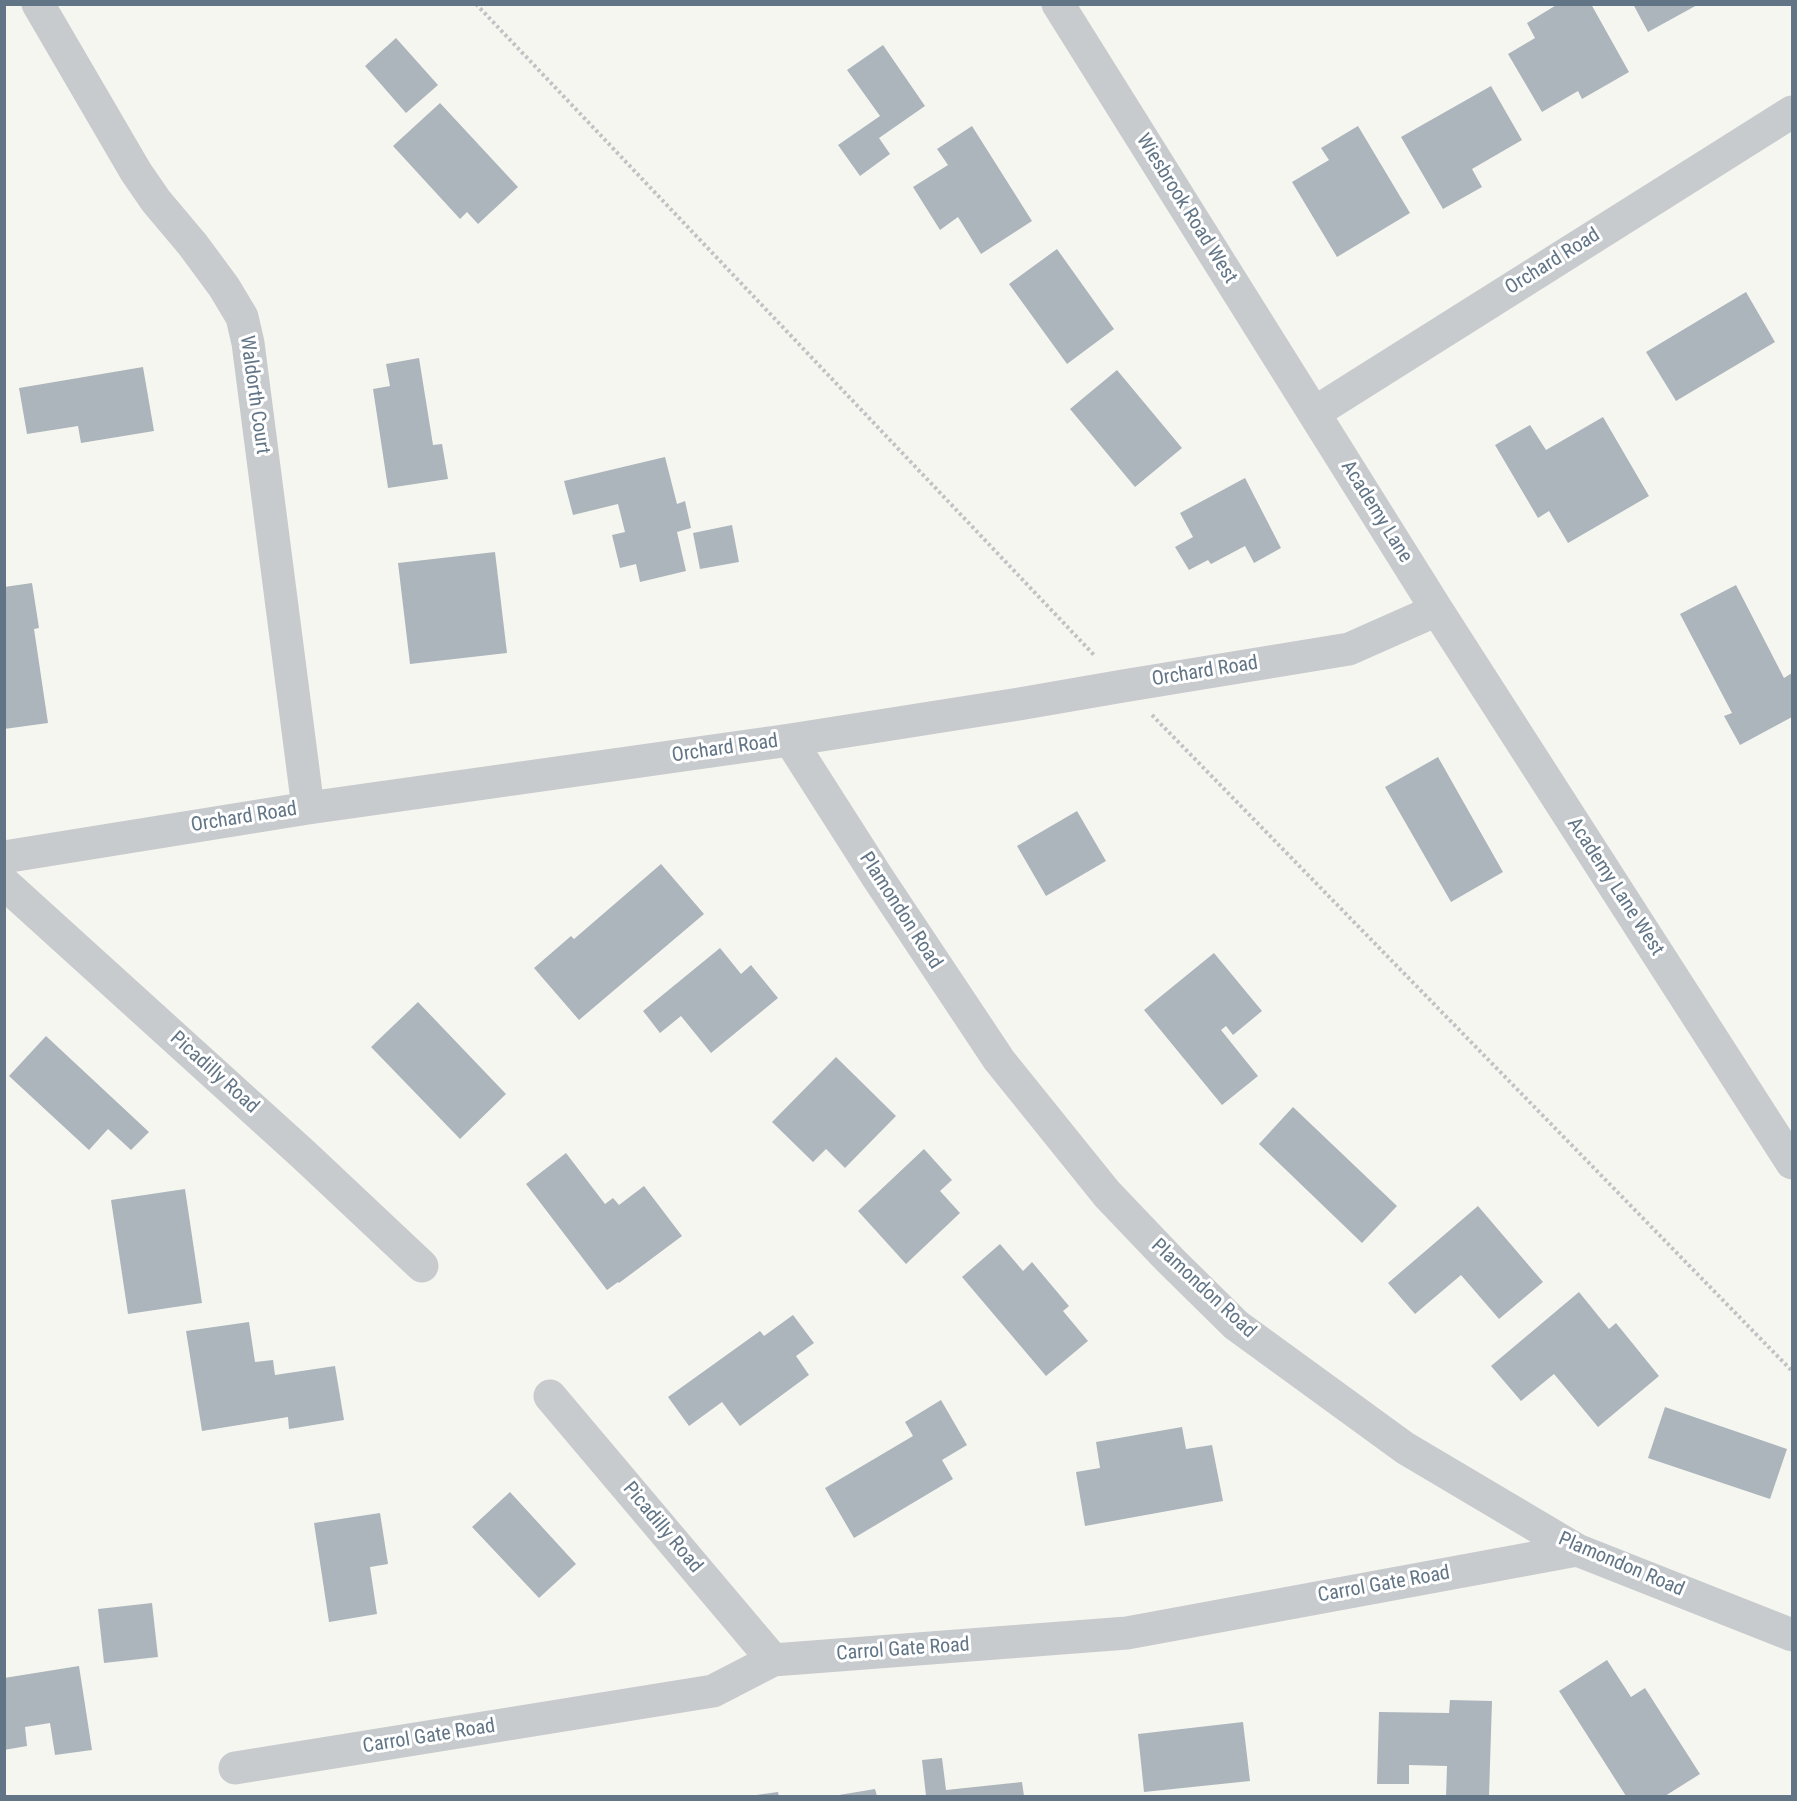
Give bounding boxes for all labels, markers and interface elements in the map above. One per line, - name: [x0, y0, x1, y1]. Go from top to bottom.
- street label: Wiesbrook Road West: [1130, 130, 1242, 288]
- street label: Orchard Road: [1501, 223, 1605, 301]
- street label: Waldorth Court: [234, 334, 274, 456]
- street label: Academy Lane: [1335, 457, 1417, 567]
- street label: Orchard Road: [1150, 652, 1260, 692]
- street label: Orchard Road: [670, 730, 780, 768]
- street label: Orchard Road: [189, 798, 299, 838]
- street label: Academy Lane West: [1561, 813, 1669, 961]
- street label: Plamondon Road: [853, 848, 947, 974]
- street label: Picadilly Road: [165, 1027, 263, 1119]
- street label: Plamondon Road: [1146, 1234, 1260, 1344]
- street label: Picadilly Road: [617, 1478, 707, 1578]
- street label: Plamondon Road: [1554, 1528, 1688, 1602]
- street label: Carrol Gate Road: [1316, 1562, 1452, 1608]
- street label: Carrol Gate Road: [836, 1633, 970, 1667]
- street label: Carrol Gate Road: [361, 1715, 497, 1759]

